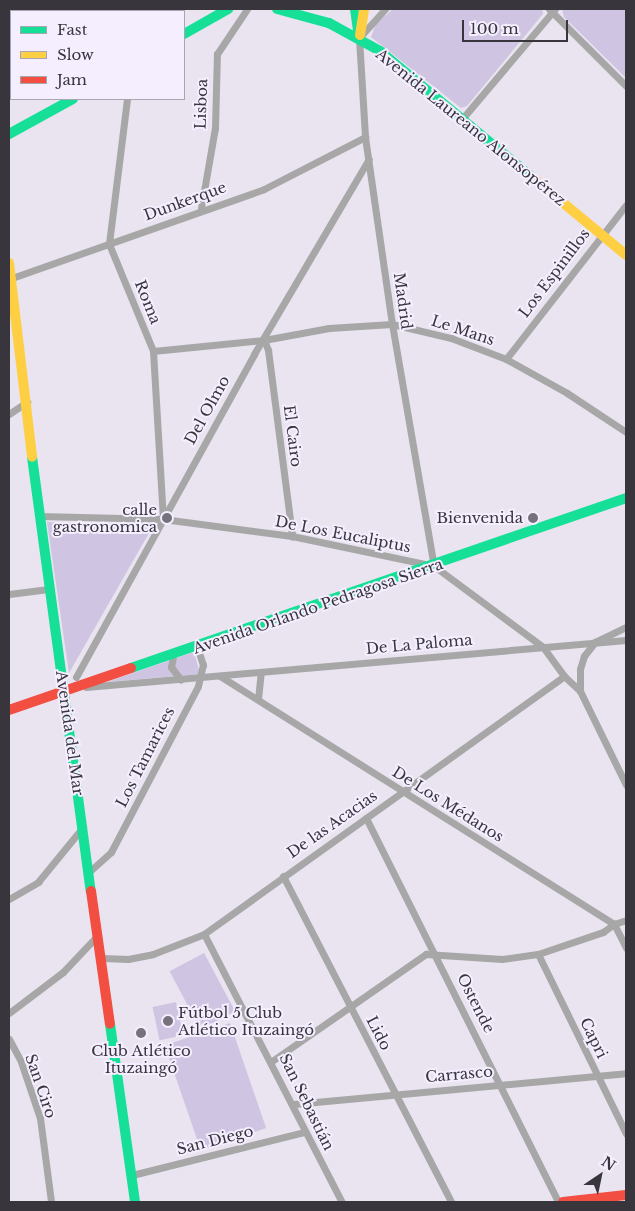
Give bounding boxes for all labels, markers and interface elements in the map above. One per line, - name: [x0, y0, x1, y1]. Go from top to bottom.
- legend: [10, 10, 185, 100]
- scale bar: [465, 10, 571, 42]
- text: 100 m: [470, 19, 519, 38]
- text: Fast: [57, 20, 87, 39]
- text: Slow: [57, 45, 94, 64]
- street label: Avenida Laureano Alonsopérez: [372, 45, 570, 209]
- text: Jam: [57, 70, 87, 89]
- street label: Lisboa: [191, 78, 211, 130]
- street label: Dunkerque: [141, 178, 229, 224]
- street label: Los Espinillos: [515, 225, 593, 321]
- street label: Madrid: [390, 271, 416, 331]
- street label: Roma: [131, 277, 165, 327]
- street label: Le Mans: [429, 311, 497, 349]
- street label: Del Olmo: [181, 372, 233, 448]
- street label: El Cairo: [280, 404, 306, 468]
- place label: calle gastronomica: [53, 500, 157, 535]
- place label: Bienvenida: [436, 509, 523, 527]
- marker: calle gastronomica: [161, 512, 173, 524]
- street label: De Los Eucaliptus: [274, 512, 412, 556]
- marker: Bienvenida: [527, 512, 539, 524]
- street label: Avenida Orlando Pedragosa Sierra: [190, 555, 446, 657]
- street label: De La Paloma: [365, 630, 473, 658]
- street label: Avenida del Mar: [52, 669, 88, 797]
- street label: Los Tamarices: [112, 704, 178, 810]
- street label: De Los Médanos: [389, 762, 507, 846]
- street label: De las Acacias: [283, 786, 381, 862]
- street label: Ostende: [453, 970, 499, 1036]
- place label: Fútbol 5 Club Atlético Ituzaingó: [178, 1003, 314, 1038]
- street label: Lido: [363, 1013, 395, 1053]
- marker: Fútbol 5 Club Atlético Ituzaingó: [162, 1015, 174, 1027]
- street label: Capri: [577, 1015, 611, 1061]
- marker: Club Atlético Ituzaingó: [135, 1027, 147, 1039]
- place label: Club Atlético Ituzaingó: [91, 1041, 191, 1076]
- street label: San Sebastián: [276, 1051, 338, 1153]
- street label: San Ciro: [22, 1052, 60, 1120]
- street label: Carrasco: [425, 1062, 493, 1086]
- street label: San Diego: [175, 1122, 255, 1158]
- north arrow: [575, 1151, 625, 1201]
- text: N: [598, 1152, 619, 1175]

